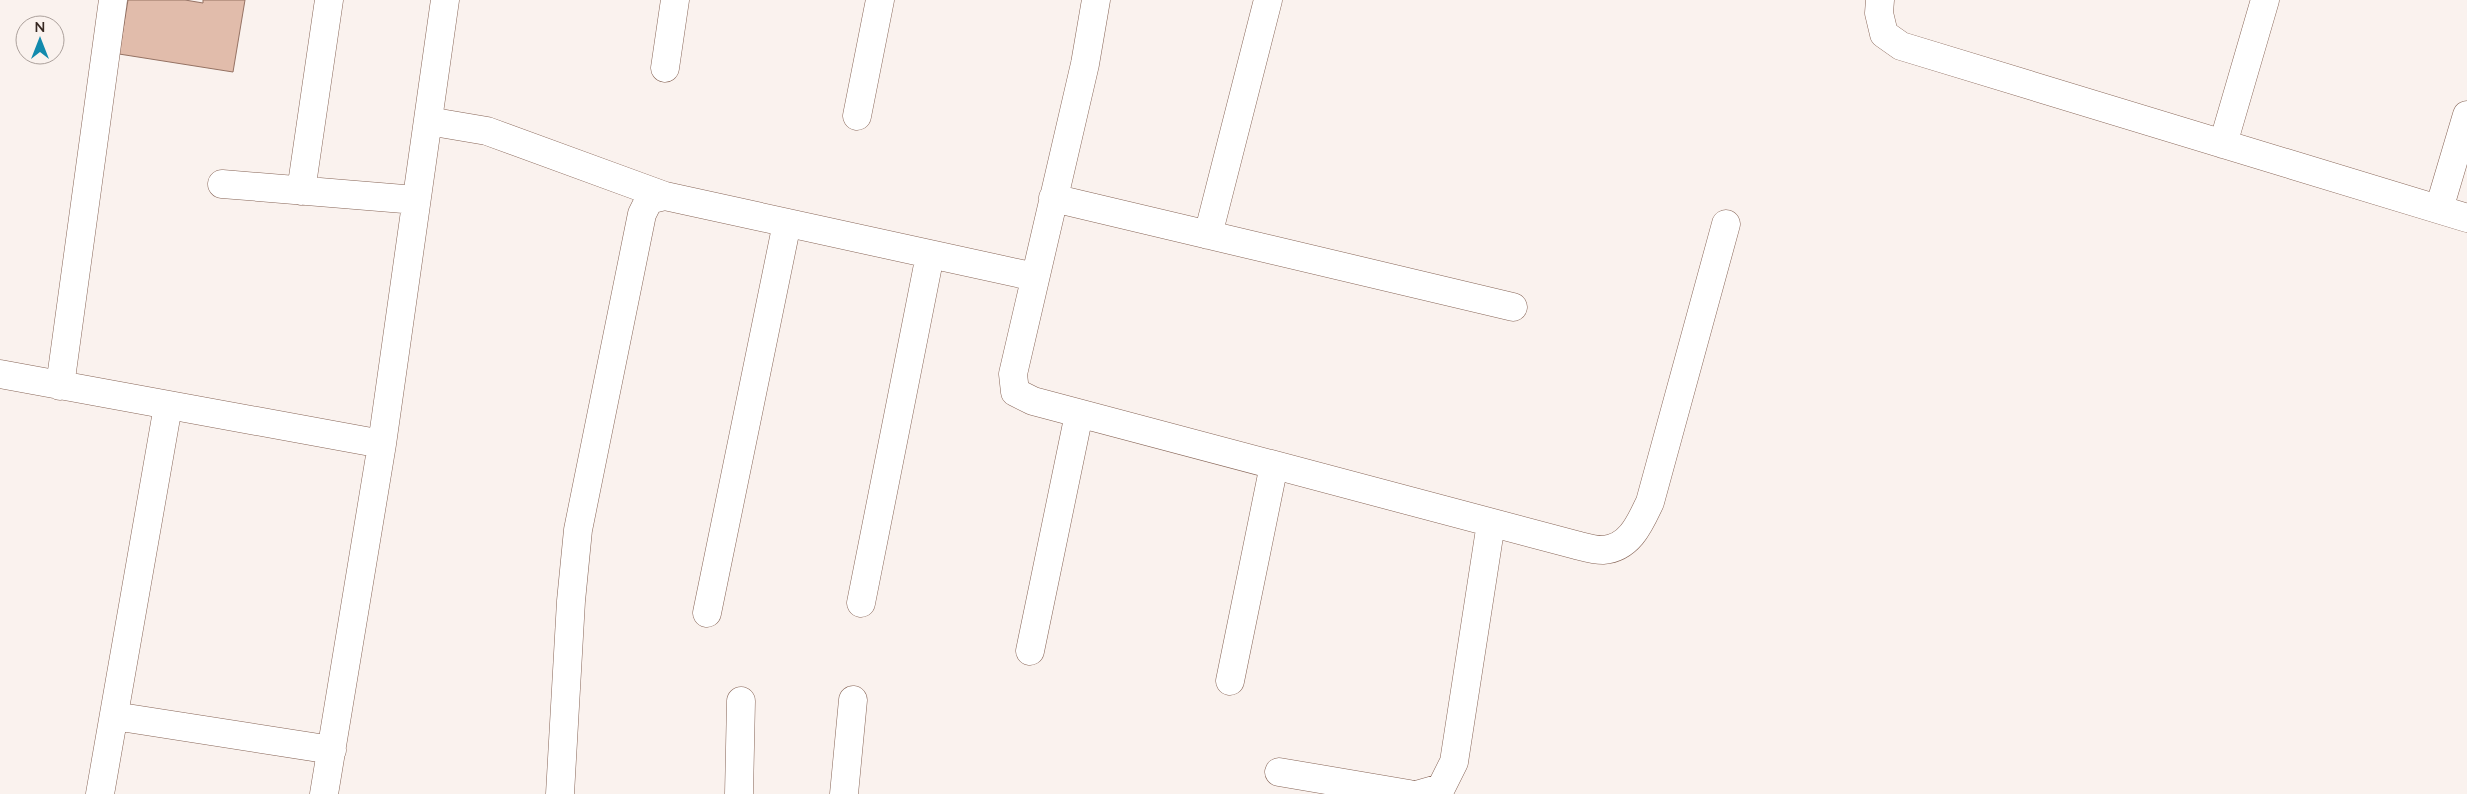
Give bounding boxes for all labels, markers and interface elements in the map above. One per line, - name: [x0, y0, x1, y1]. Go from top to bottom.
- north arrow: [15, 15, 65, 65]
- text: N: [35, 18, 45, 35]

